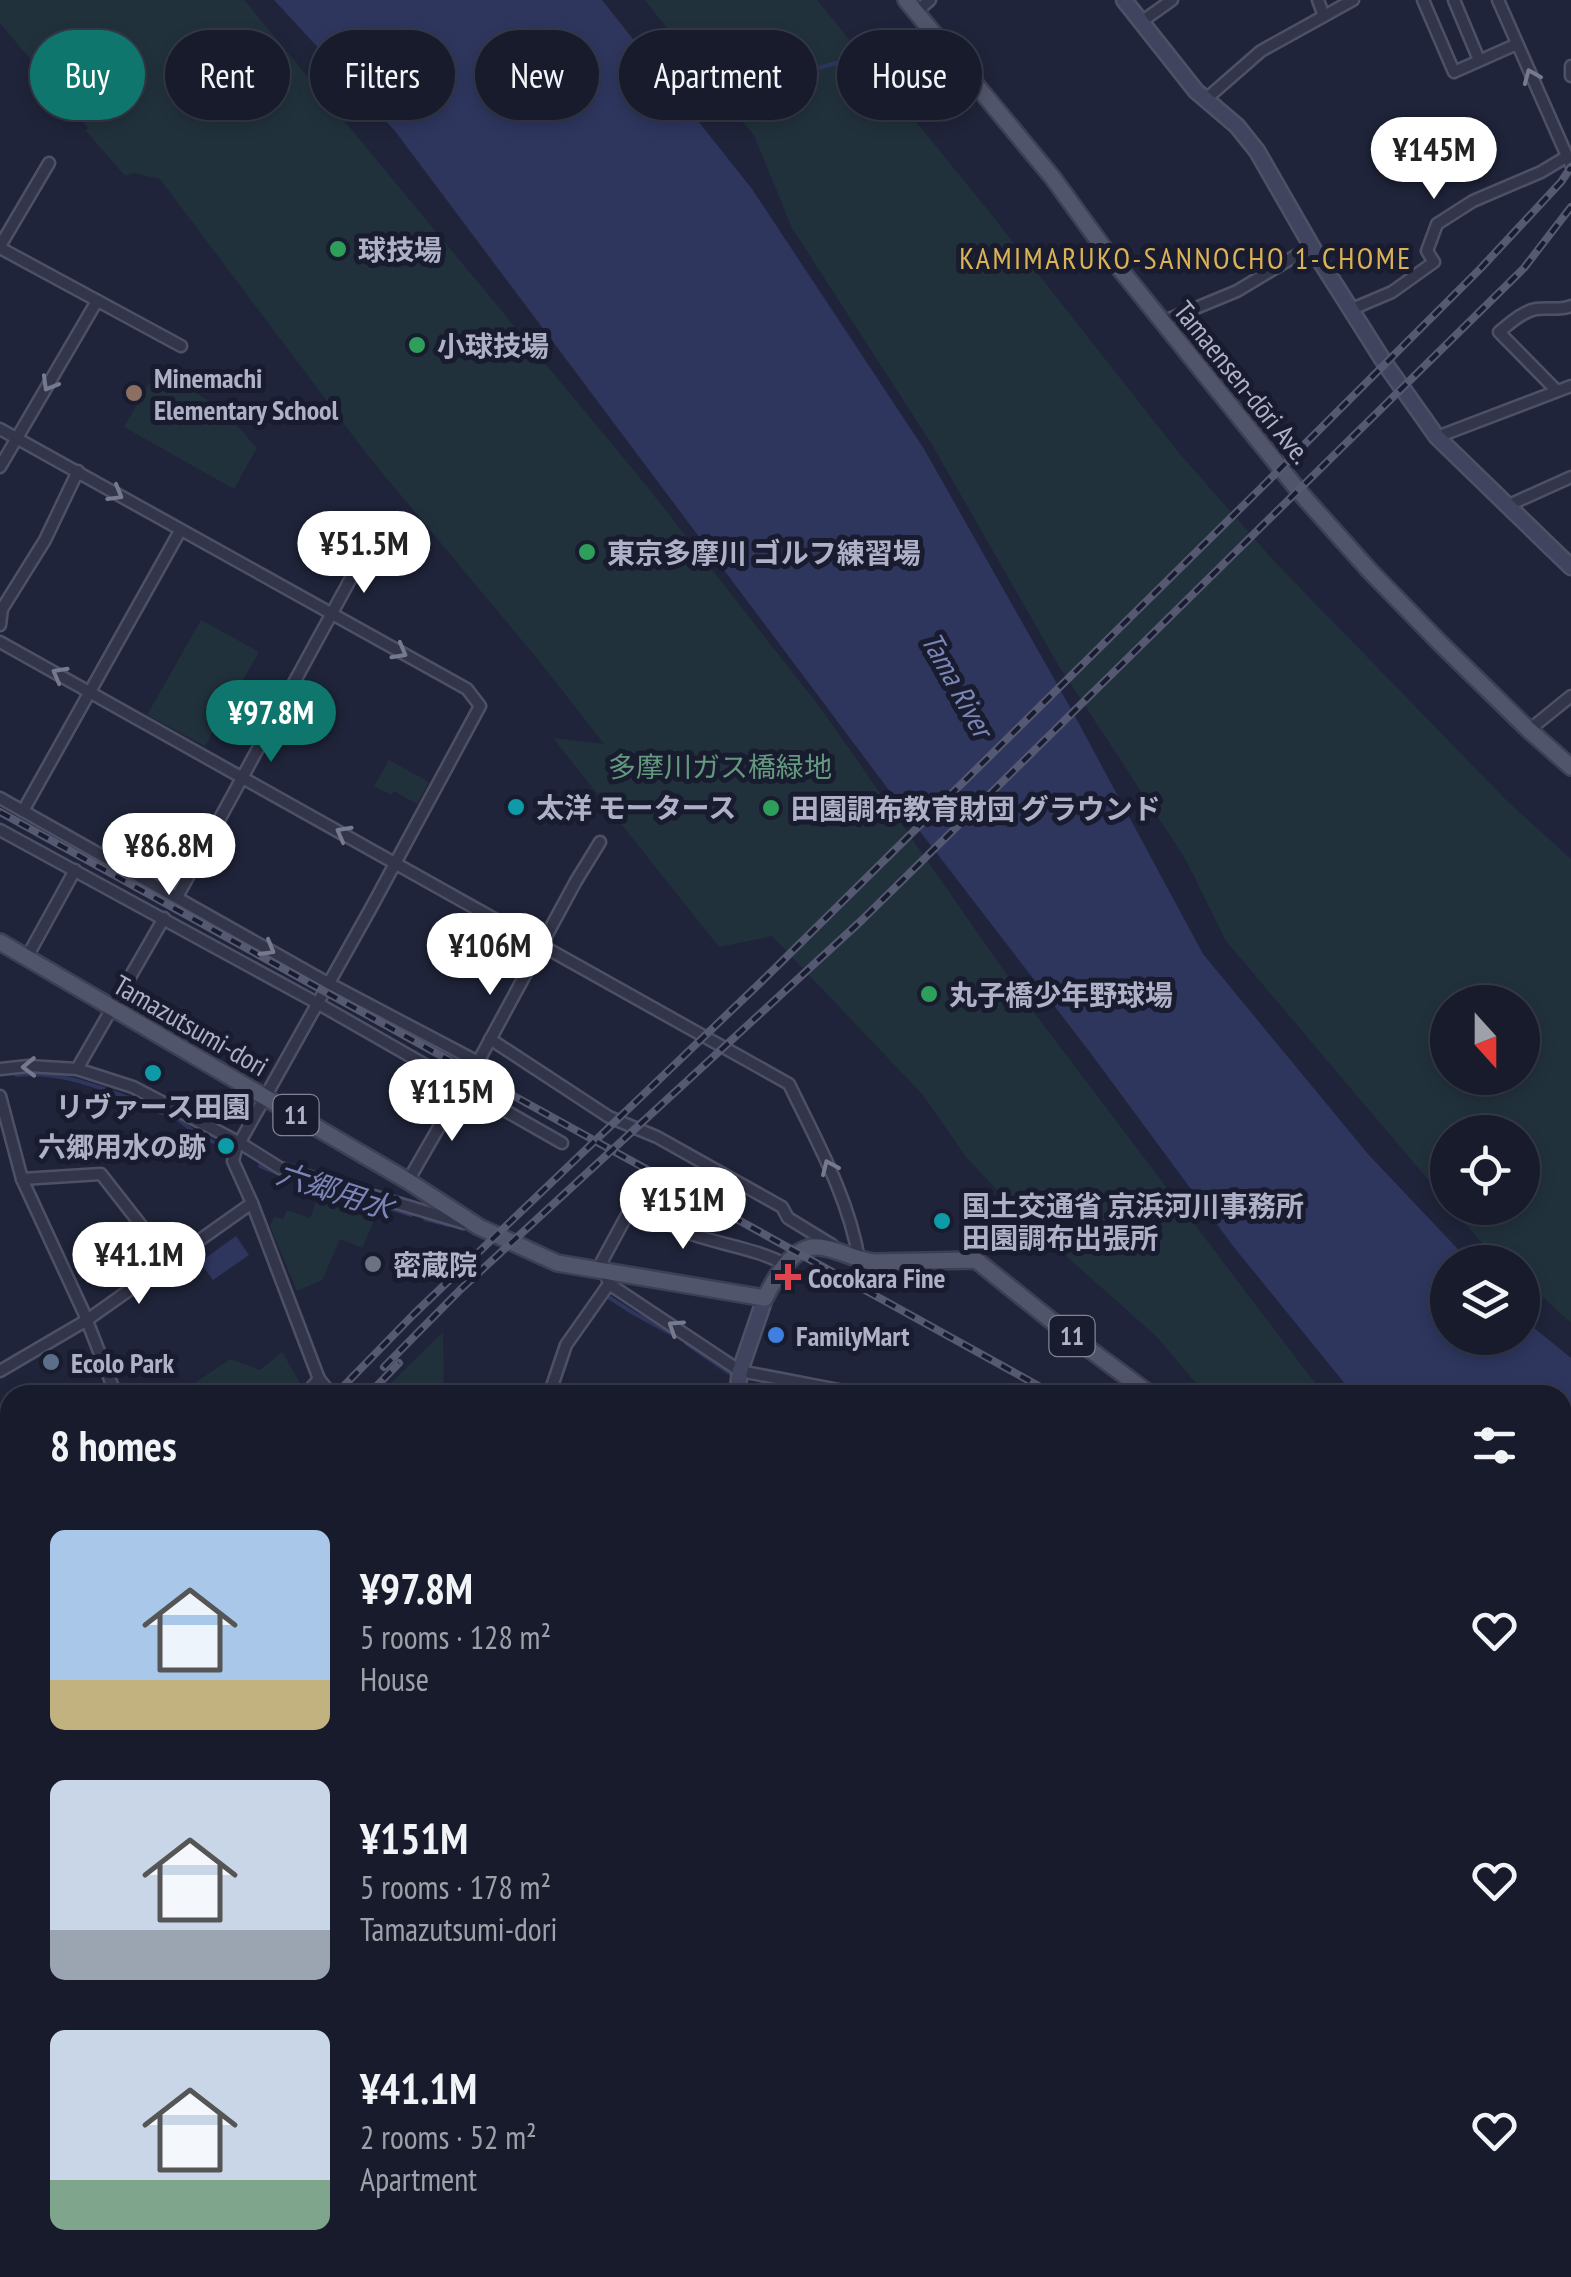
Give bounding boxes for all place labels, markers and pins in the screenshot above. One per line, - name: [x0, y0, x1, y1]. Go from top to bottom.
- pin: ¥145M: [1364, 117, 1504, 202]
- place label: 球技場: [358, 231, 442, 268]
- marker: 球技場: [327, 238, 349, 260]
- place label: 小球技場: [437, 327, 549, 364]
- marker: 小球技場: [406, 334, 428, 356]
- place label: Minemachi Elementary School: [154, 359, 339, 428]
- marker: Minemachi Elementary School: [123, 382, 145, 404]
- pin: ¥51.5M: [283, 511, 445, 596]
- place label: 東京多摩川 ゴルフ練習場: [607, 534, 921, 571]
- marker: 東京多摩川 ゴルフ練習場: [576, 541, 598, 563]
- pin: ¥97.8M: [190, 680, 352, 765]
- place label: 太洋 モータース: [536, 789, 736, 826]
- place label: 田園調布教育財団 グラウンド: [791, 790, 1161, 827]
- marker: 太洋 モータース: [505, 796, 527, 818]
- marker: 田園調布教育財団 グラウンド: [760, 797, 782, 819]
- pin: ¥86.8M: [88, 813, 250, 898]
- pin: ¥106M: [420, 913, 560, 998]
- place label: 丸子橋少年野球場: [949, 976, 1173, 1013]
- marker: 丸子橋少年野球場: [918, 983, 940, 1005]
- pin: ¥115M: [382, 1059, 522, 1144]
- marker: リヴァース田園: [142, 1062, 164, 1084]
- place label: リヴァース田園: [56, 1088, 250, 1125]
- place label: 六郷用水の跡: [38, 1128, 206, 1165]
- marker: 六郷用水の跡: [215, 1135, 237, 1157]
- pin: ¥151M: [613, 1167, 753, 1252]
- place label: 国土交通省 京浜河川事務所 田園調布出張所: [962, 1187, 1304, 1256]
- marker: 国土交通省 京浜河川事務所 田園調布出張所: [931, 1210, 953, 1232]
- pin: ¥41.1M: [58, 1222, 220, 1307]
- place label: 密蔵院: [393, 1246, 477, 1283]
- marker: 密蔵院: [362, 1253, 384, 1275]
- place label: Cocokara Fine: [808, 1259, 946, 1296]
- marker: Cocokara Fine: [777, 1266, 799, 1288]
- place label: FamilyMart: [796, 1317, 909, 1354]
- marker: FamilyMart: [765, 1324, 787, 1346]
- place label: Ecolo Park: [71, 1344, 174, 1381]
- marker: Ecolo Park: [40, 1351, 62, 1373]

